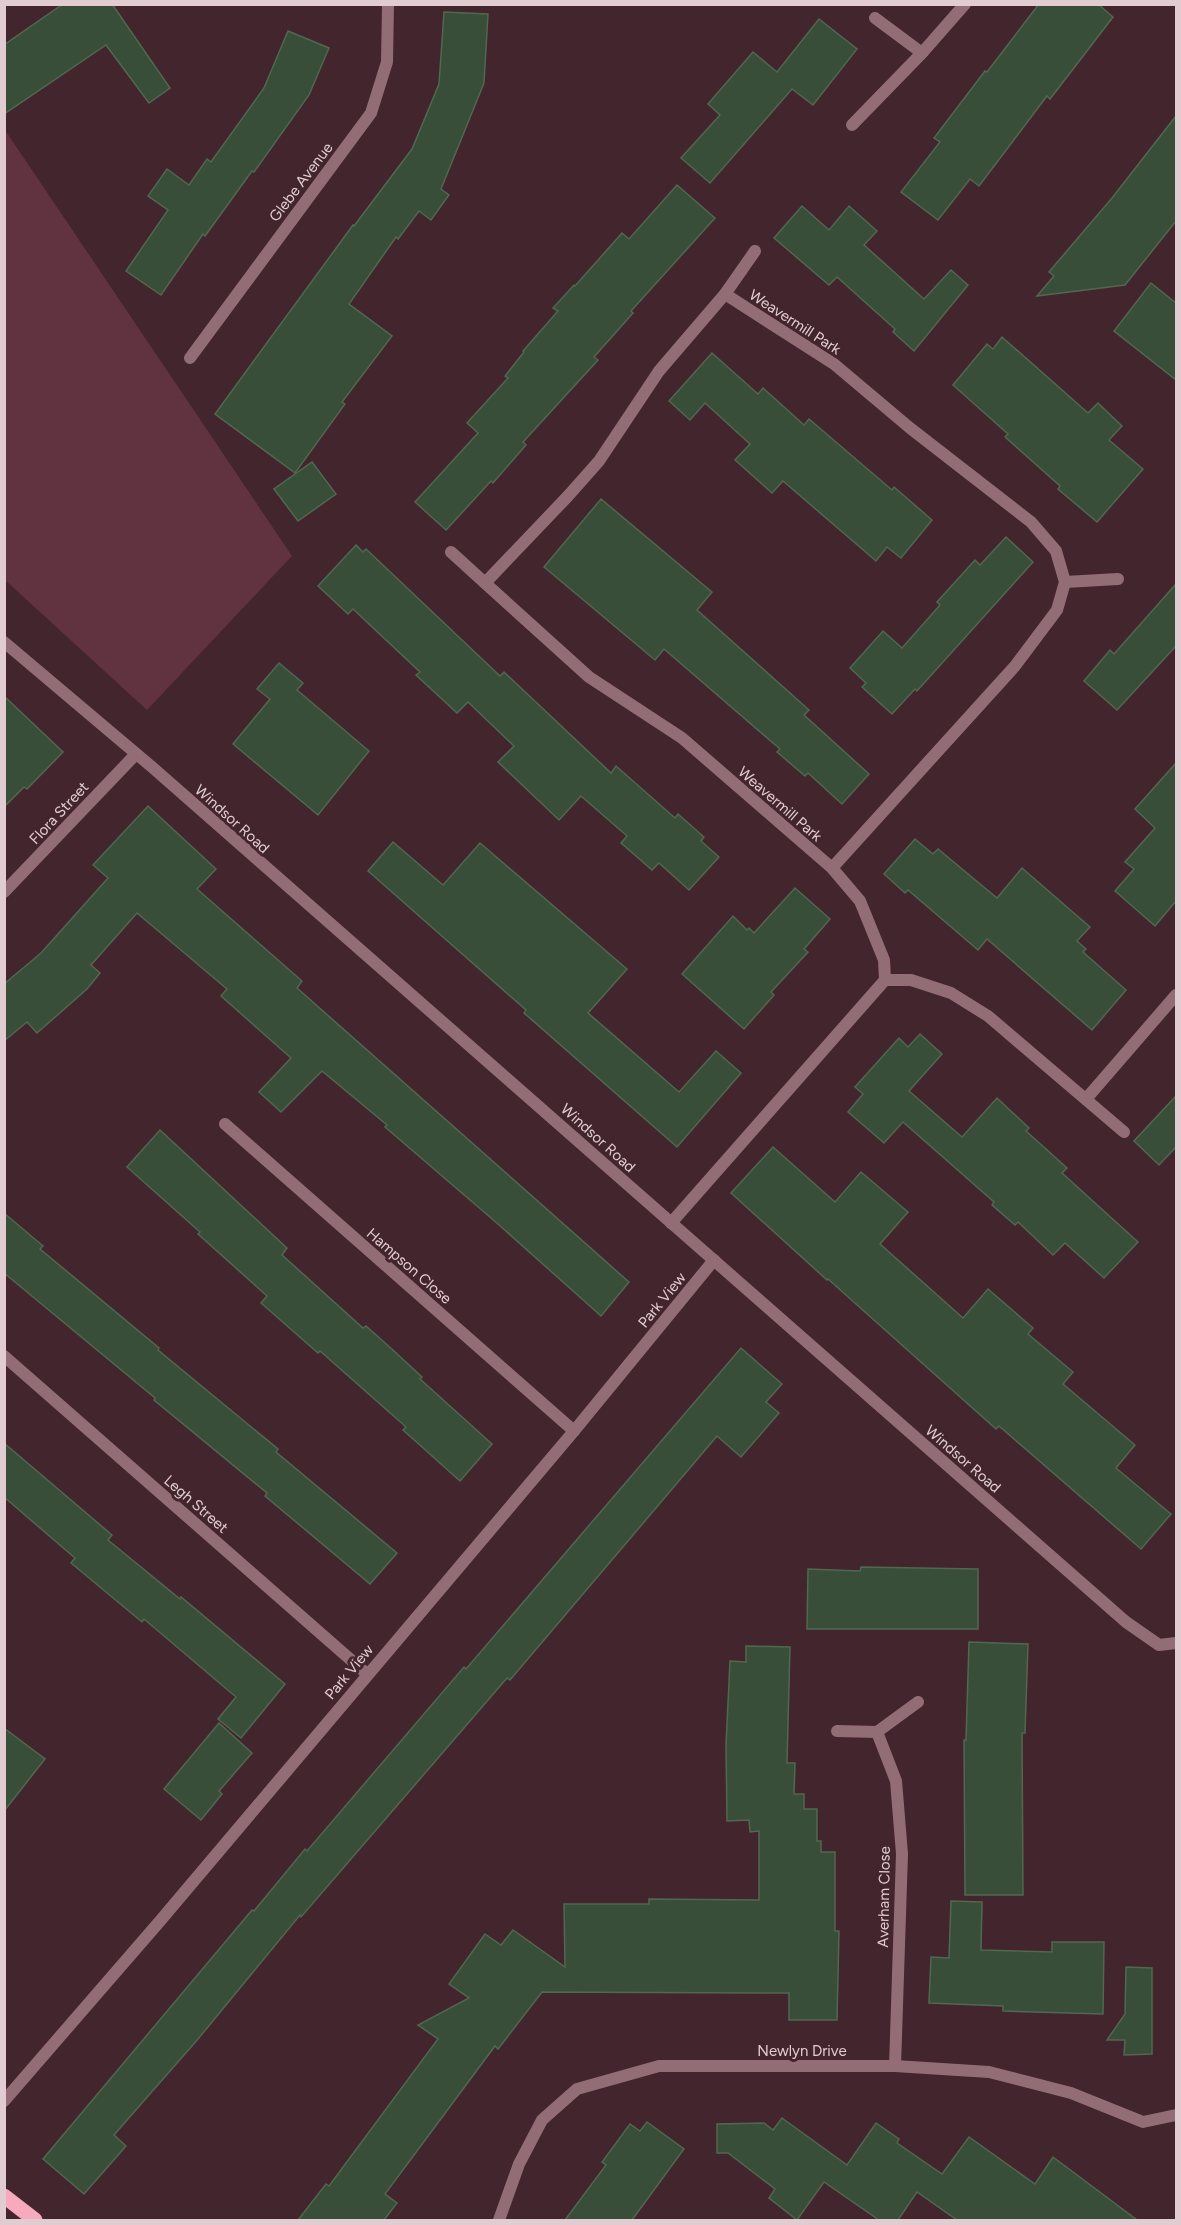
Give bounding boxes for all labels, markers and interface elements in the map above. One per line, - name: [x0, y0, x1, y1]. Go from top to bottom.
- street label: Glebe Avenue: [265, 139, 337, 225]
- street label: Weavermill Park: [746, 286, 845, 359]
- street label: Weavermill Park: [734, 763, 826, 846]
- street label: Flora Street: [26, 778, 93, 848]
- street label: Windsor Road: [191, 781, 273, 857]
- street label: Windsor Road: [557, 1100, 639, 1176]
- street label: Hampson Close: [363, 1224, 455, 1308]
- street label: Park View: [634, 1269, 690, 1331]
- street label: Windsor Road: [922, 1421, 1004, 1497]
- street label: Legh Street: [160, 1471, 232, 1537]
- street label: Park View: [321, 1641, 377, 1703]
- street label: Averham Close: [874, 1846, 894, 1948]
- street label: Newlyn Drive: [757, 2042, 847, 2060]

